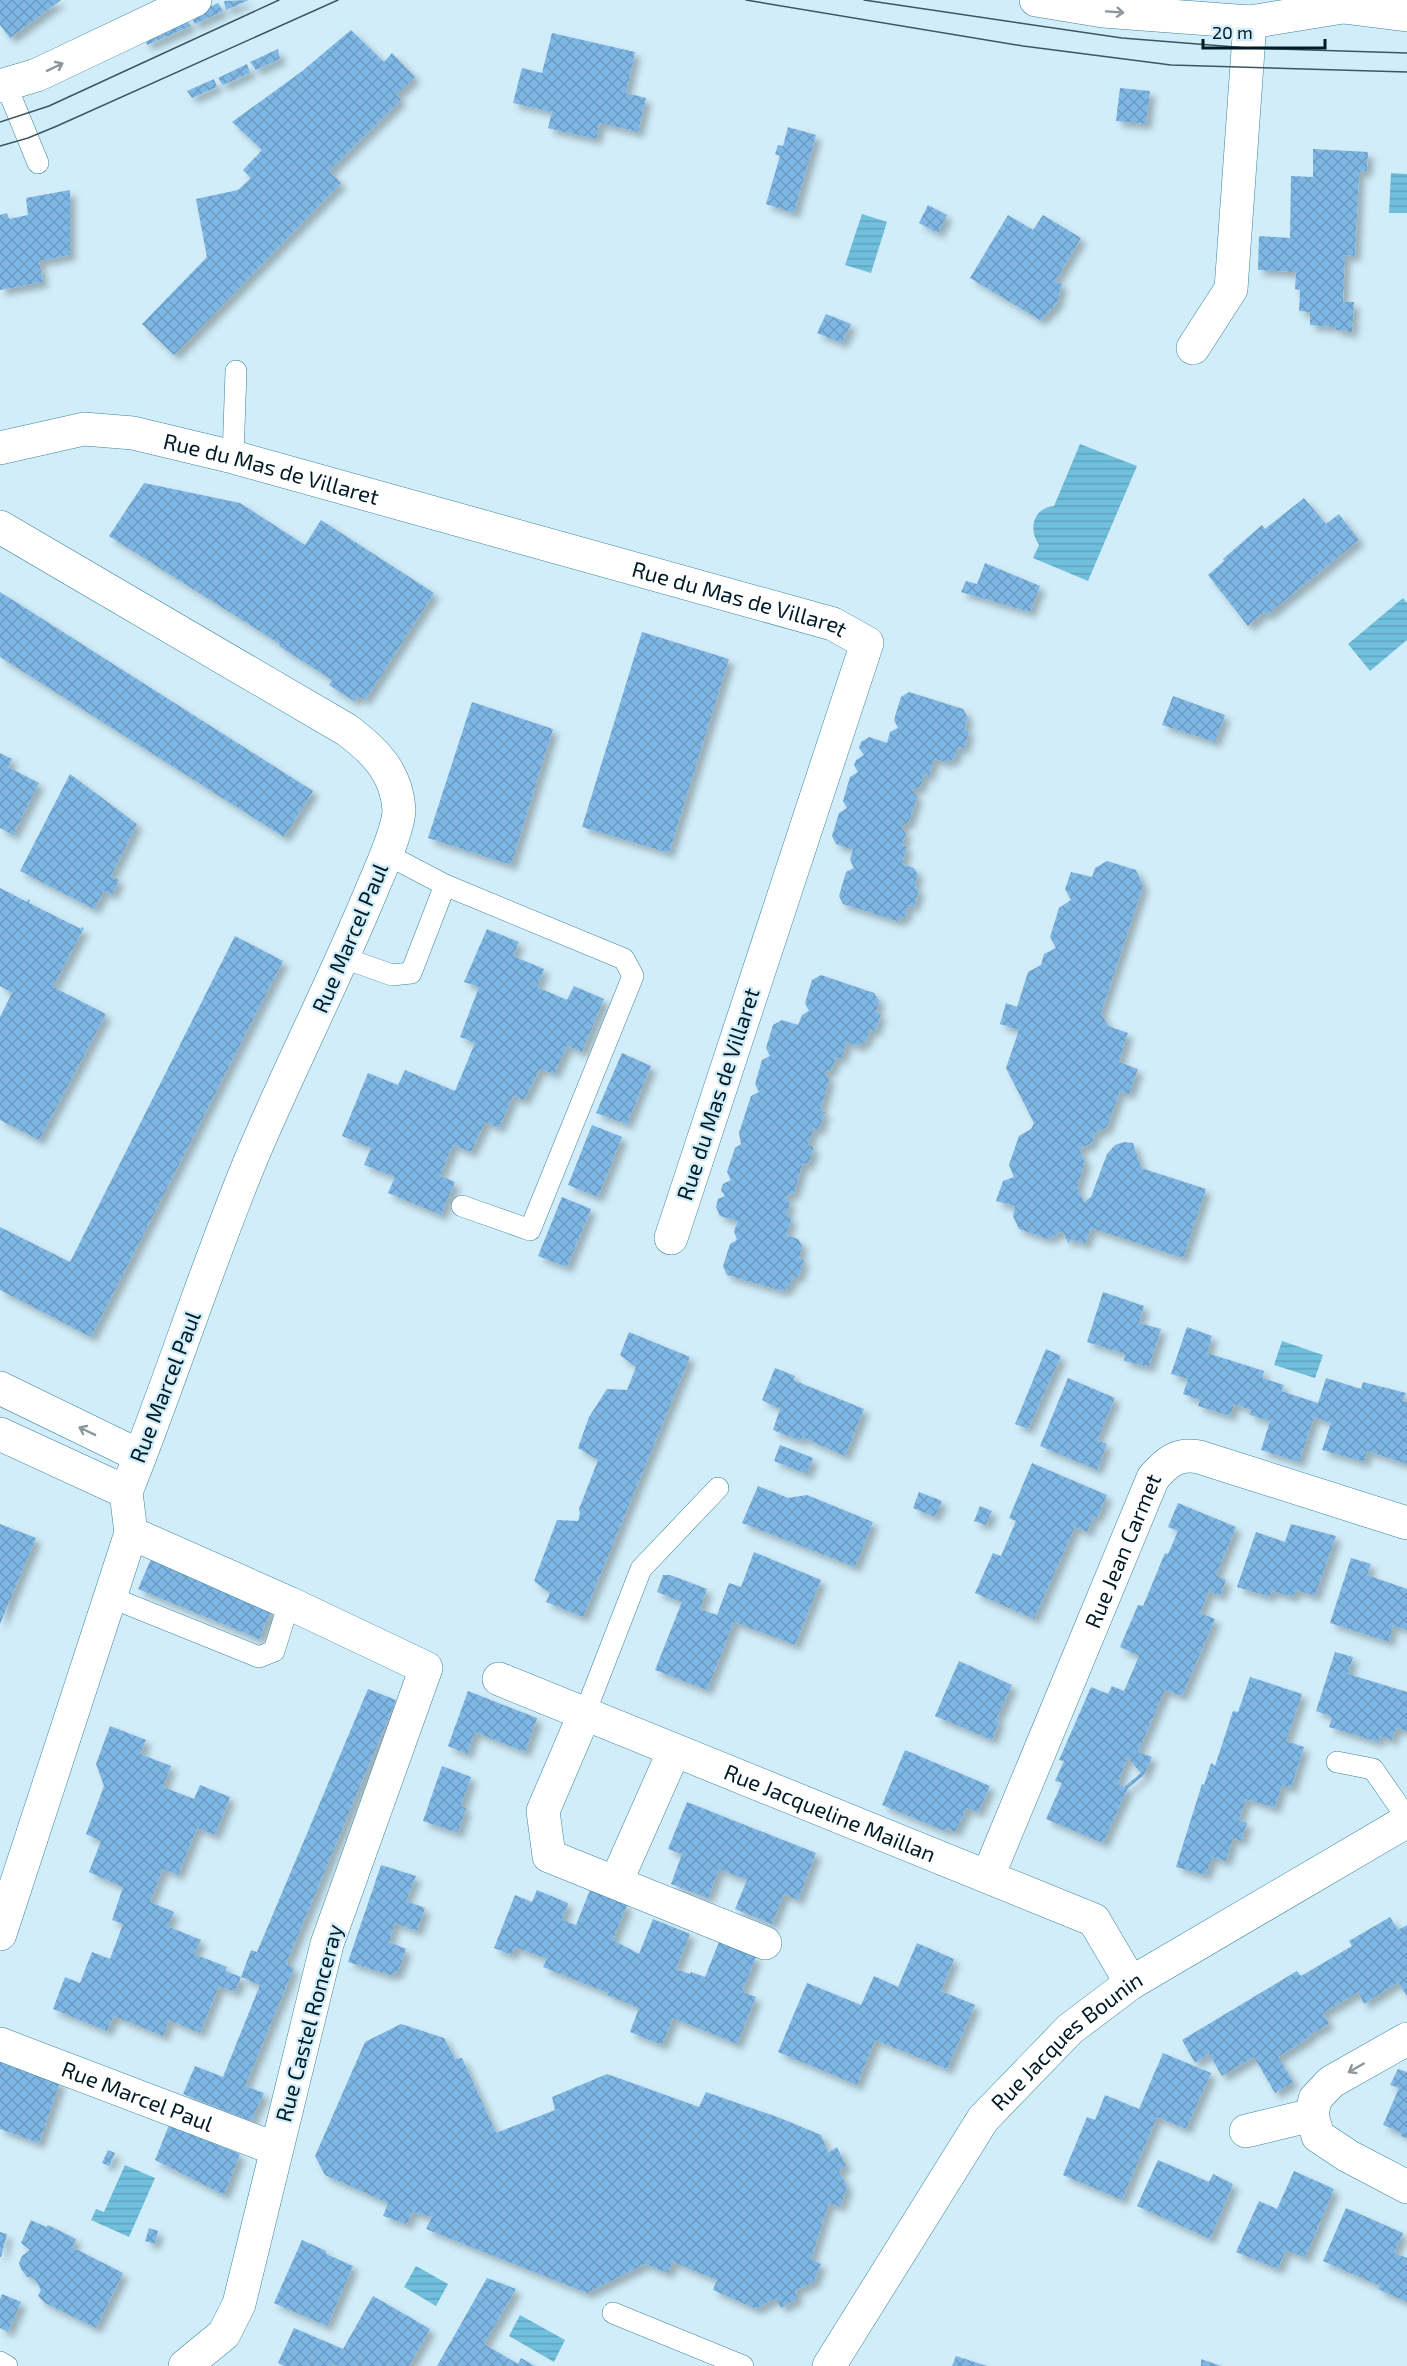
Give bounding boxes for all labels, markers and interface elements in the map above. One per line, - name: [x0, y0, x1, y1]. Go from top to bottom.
- one-way arrow: [1105, 7, 1124, 18]
- scale bar: [1203, 12, 1324, 50]
- text: 20 m: [1212, 21, 1253, 43]
- one-way arrow: [45, 60, 63, 72]
- street label: Rue du Mas de Villaret: [161, 427, 382, 509]
- street label: Rue du Mas de Villaret: [629, 555, 852, 641]
- street label: Rue Marcel Paul: [306, 858, 393, 1016]
- street label: Rue du Mas de Villaret: [670, 984, 764, 1203]
- street label: Rue Marcel Paul: [123, 1307, 205, 1466]
- one-way arrow: [79, 1424, 97, 1436]
- street label: Rue Jean Carmet: [1078, 1469, 1165, 1631]
- street label: Rue Jacqueline Maillan: [721, 1758, 940, 1867]
- street label: Rue Castel Ronceray: [269, 1921, 347, 2124]
- street label: Rue Jacques Bounin: [985, 1965, 1147, 2115]
- street label: Rue Marcel Paul: [58, 2055, 218, 2136]
- one-way arrow: [1348, 2062, 1365, 2074]

